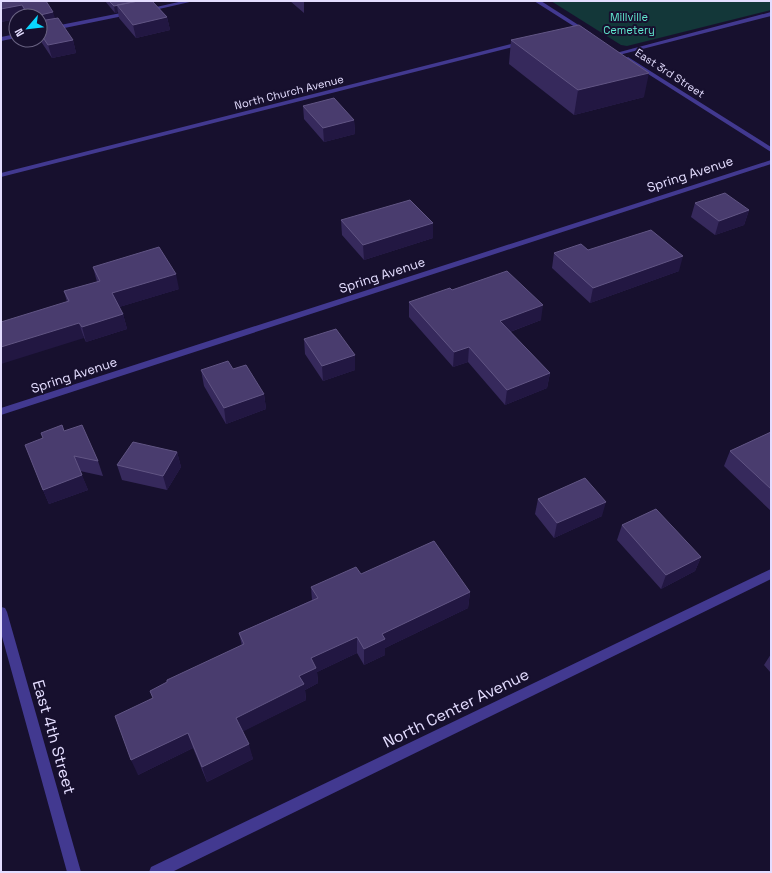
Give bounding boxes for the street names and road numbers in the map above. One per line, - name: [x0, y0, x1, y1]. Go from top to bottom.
- street label: East 3rd Street: [633, 45, 707, 101]
- street label: North Church Avenue: [233, 72, 345, 112]
- street label: Spring Avenue: [645, 152, 735, 196]
- street label: Spring Avenue: [337, 253, 427, 297]
- street label: Spring Avenue: [29, 353, 119, 397]
- street label: North Center Avenue: [379, 663, 533, 753]
- street label: East 4th Street: [28, 677, 80, 797]

